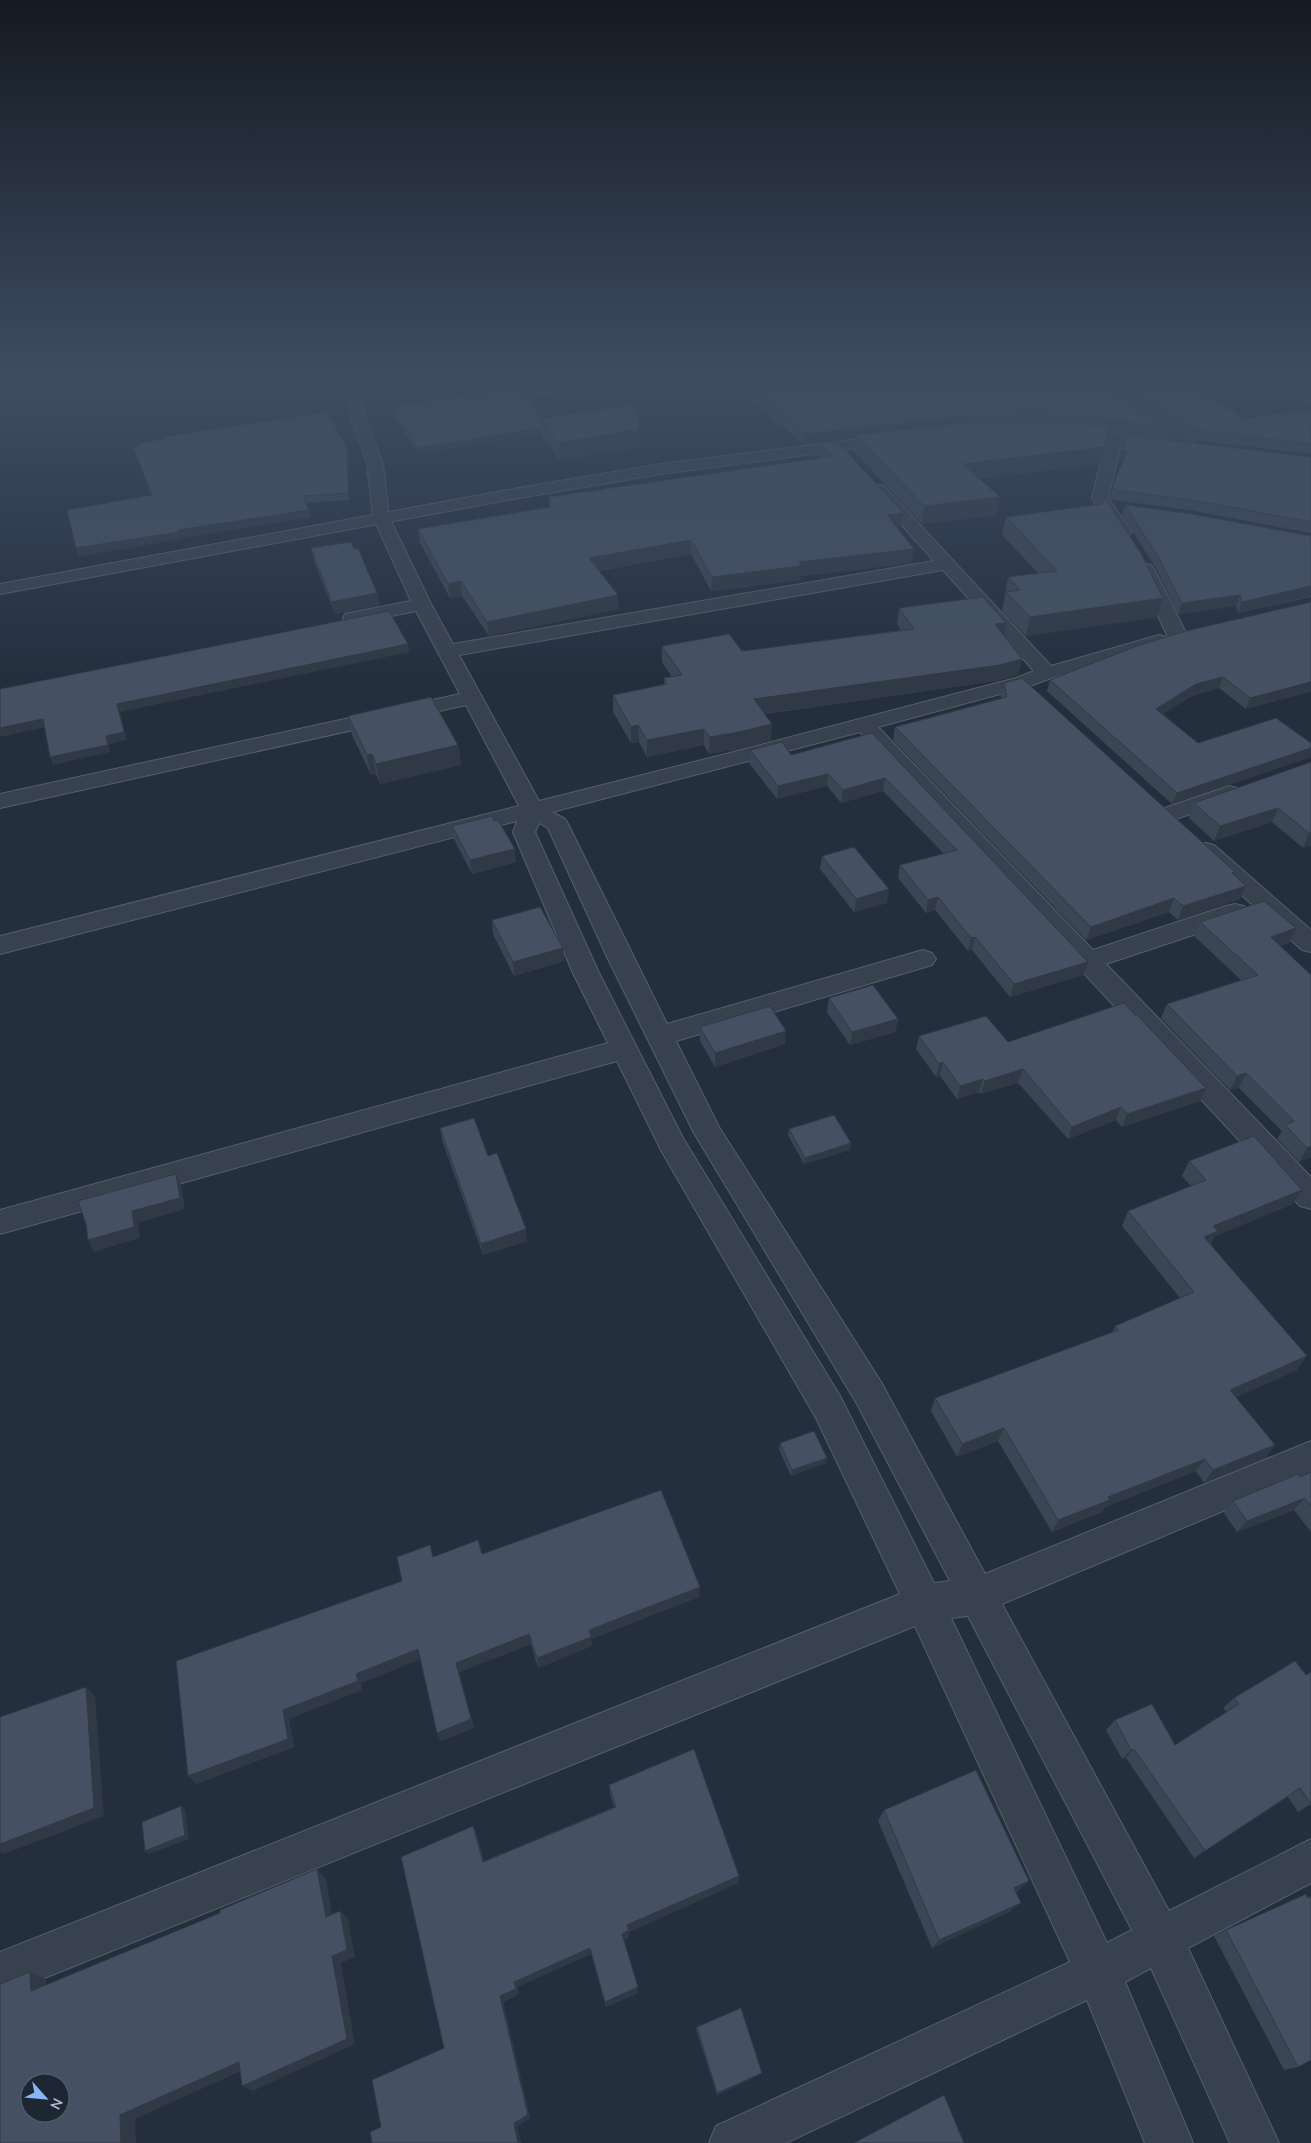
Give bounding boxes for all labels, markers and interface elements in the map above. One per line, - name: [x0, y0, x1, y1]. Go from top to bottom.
- north arrow: [20, 2073, 70, 2123]
- text: N: [45, 2095, 67, 2113]

